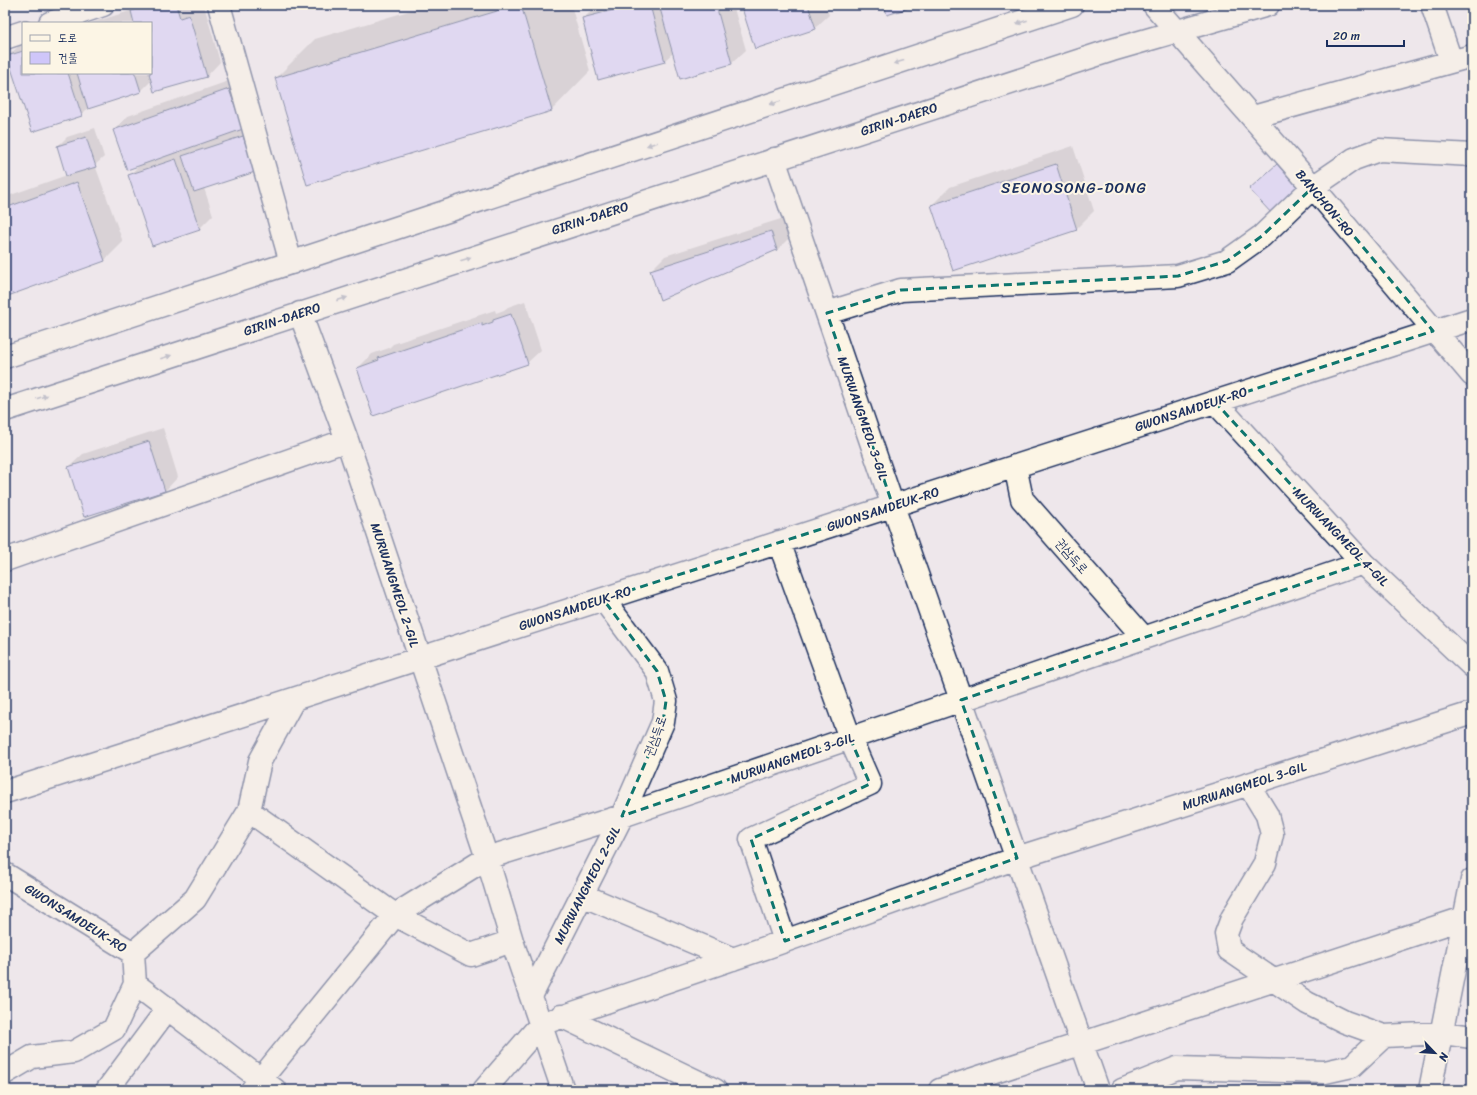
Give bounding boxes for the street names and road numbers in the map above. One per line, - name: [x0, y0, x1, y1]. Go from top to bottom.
- street label: GIRIN-DAERO: [857, 96, 941, 142]
- street label: BANCHON-RO: [1290, 164, 1360, 242]
- street label: GIRIN-DAERO: [548, 195, 632, 241]
- street label: GIRIN-DAERO: [240, 296, 324, 342]
- street label: MURWANGMEOL 3-GIL: [831, 353, 895, 483]
- street label: GWONSAMDEUK-RO: [1132, 380, 1250, 438]
- street label: GWONSAMDEUK-RO: [824, 480, 942, 538]
- street label: MURWANGMEOL 4-GIL: [1287, 482, 1395, 592]
- street label: MURWANGMEOL 2-GIL: [364, 520, 426, 650]
- street label: 권삼득로: [1050, 533, 1094, 579]
- street label: GWONSAMDEUK-RO: [516, 579, 634, 637]
- street label: 권삼득로: [637, 712, 673, 760]
- street label: MURWANGMEOL 3-GIL: [727, 726, 857, 790]
- street label: MURWANGMEOL 3-GIL: [1179, 755, 1309, 817]
- street label: MURWANGMEOL 2-GIL: [547, 822, 627, 948]
- street label: GWONSAMDEUK-RO: [20, 877, 132, 959]

